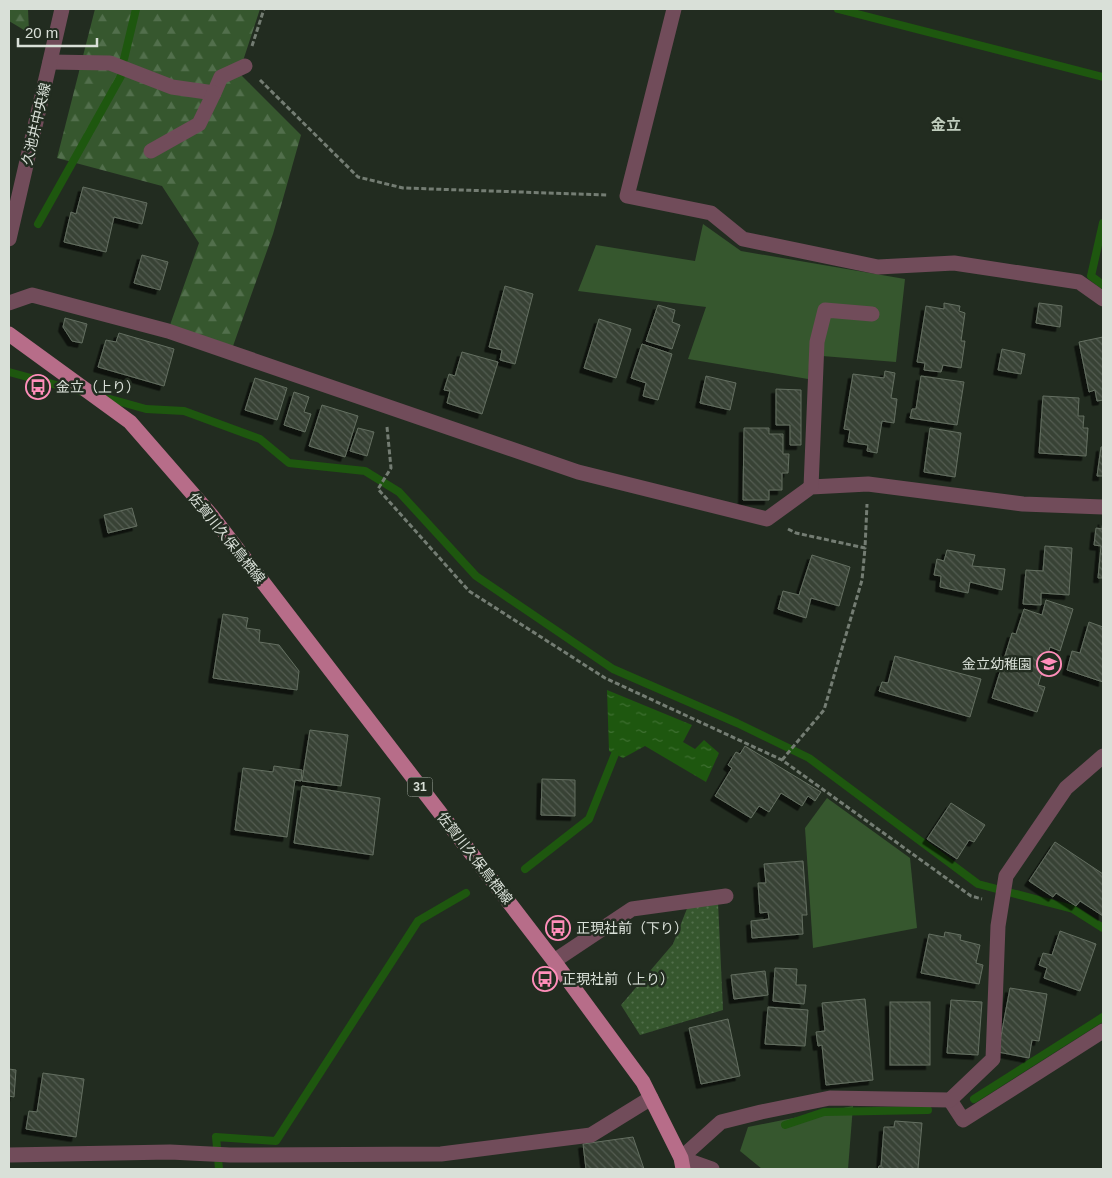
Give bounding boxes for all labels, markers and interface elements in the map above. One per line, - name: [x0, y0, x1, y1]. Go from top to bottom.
- scale bar: [18, 15, 96, 47]
- text: 20 m: [25, 24, 58, 41]
- street label: 久池井中央線: [19, 81, 53, 167]
- district label: 金立: [931, 116, 961, 133]
- bus stop icon: 金立（上り）: [25, 374, 51, 400]
- place label: 金立（上り）: [56, 379, 140, 395]
- street label: 佐賀川久保鳥栖線: [186, 489, 268, 587]
- school or university icon: 金立幼稚園: [1036, 651, 1062, 677]
- place label: 金立幼稚園: [962, 656, 1032, 672]
- road number: 31: [408, 778, 432, 796]
- street label: 佐賀川久保鳥栖線: [434, 809, 516, 907]
- bus stop icon: 正現社前（下り）: [545, 915, 571, 941]
- place label: 正現社前（下り）: [576, 920, 688, 936]
- bus stop icon: 正現社前（上り）: [532, 966, 558, 992]
- place label: 正現社前（上り）: [562, 971, 674, 987]

